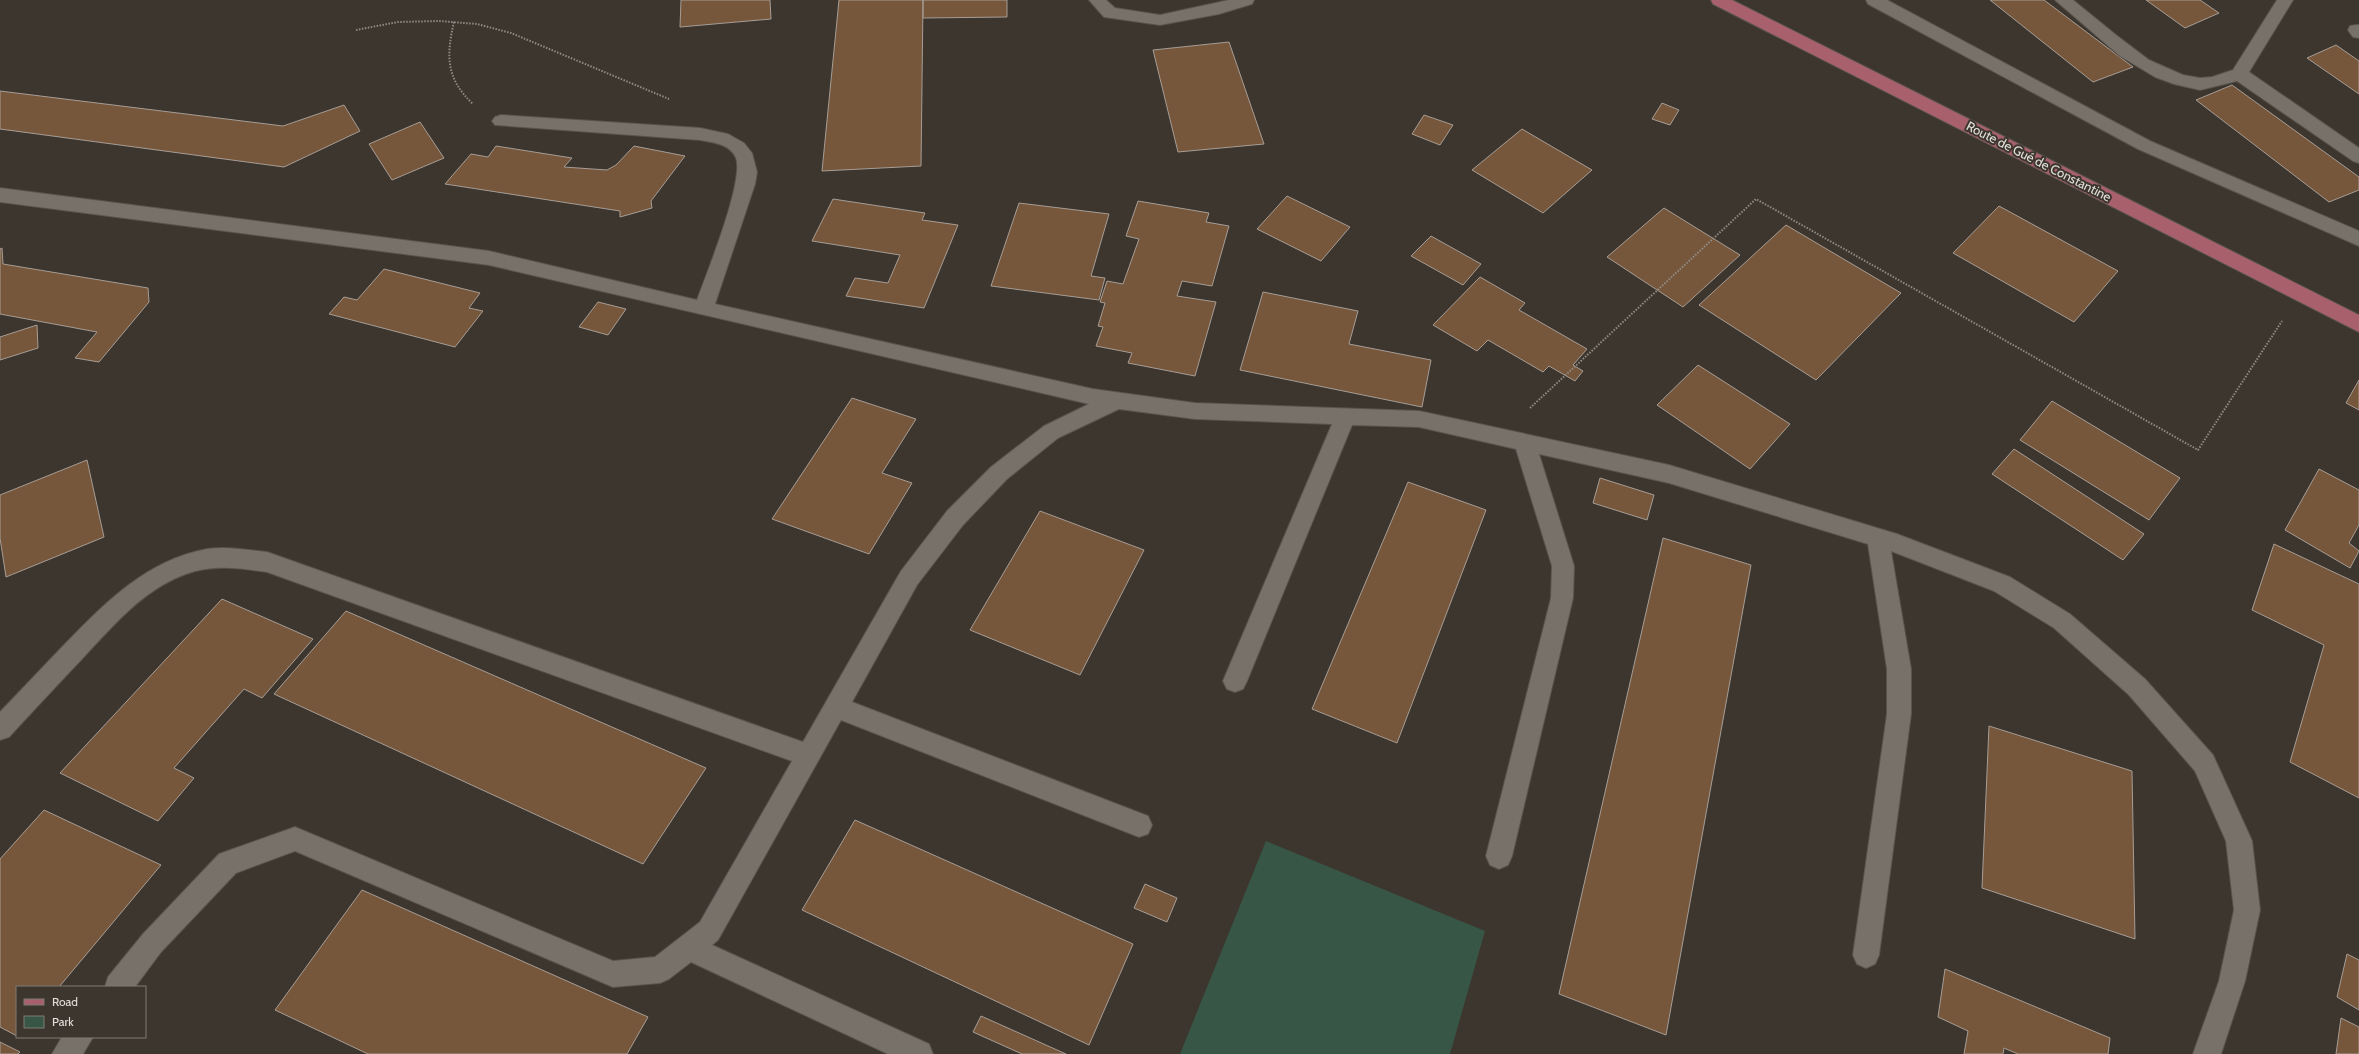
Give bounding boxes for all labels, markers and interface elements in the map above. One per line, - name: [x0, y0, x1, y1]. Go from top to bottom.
- street label: Route de Gué de Constantine: [1964, 117, 2114, 205]
- legend: [16, 986, 146, 1038]
- text: Road: [52, 994, 78, 1009]
- text: Park: [52, 1014, 74, 1029]

